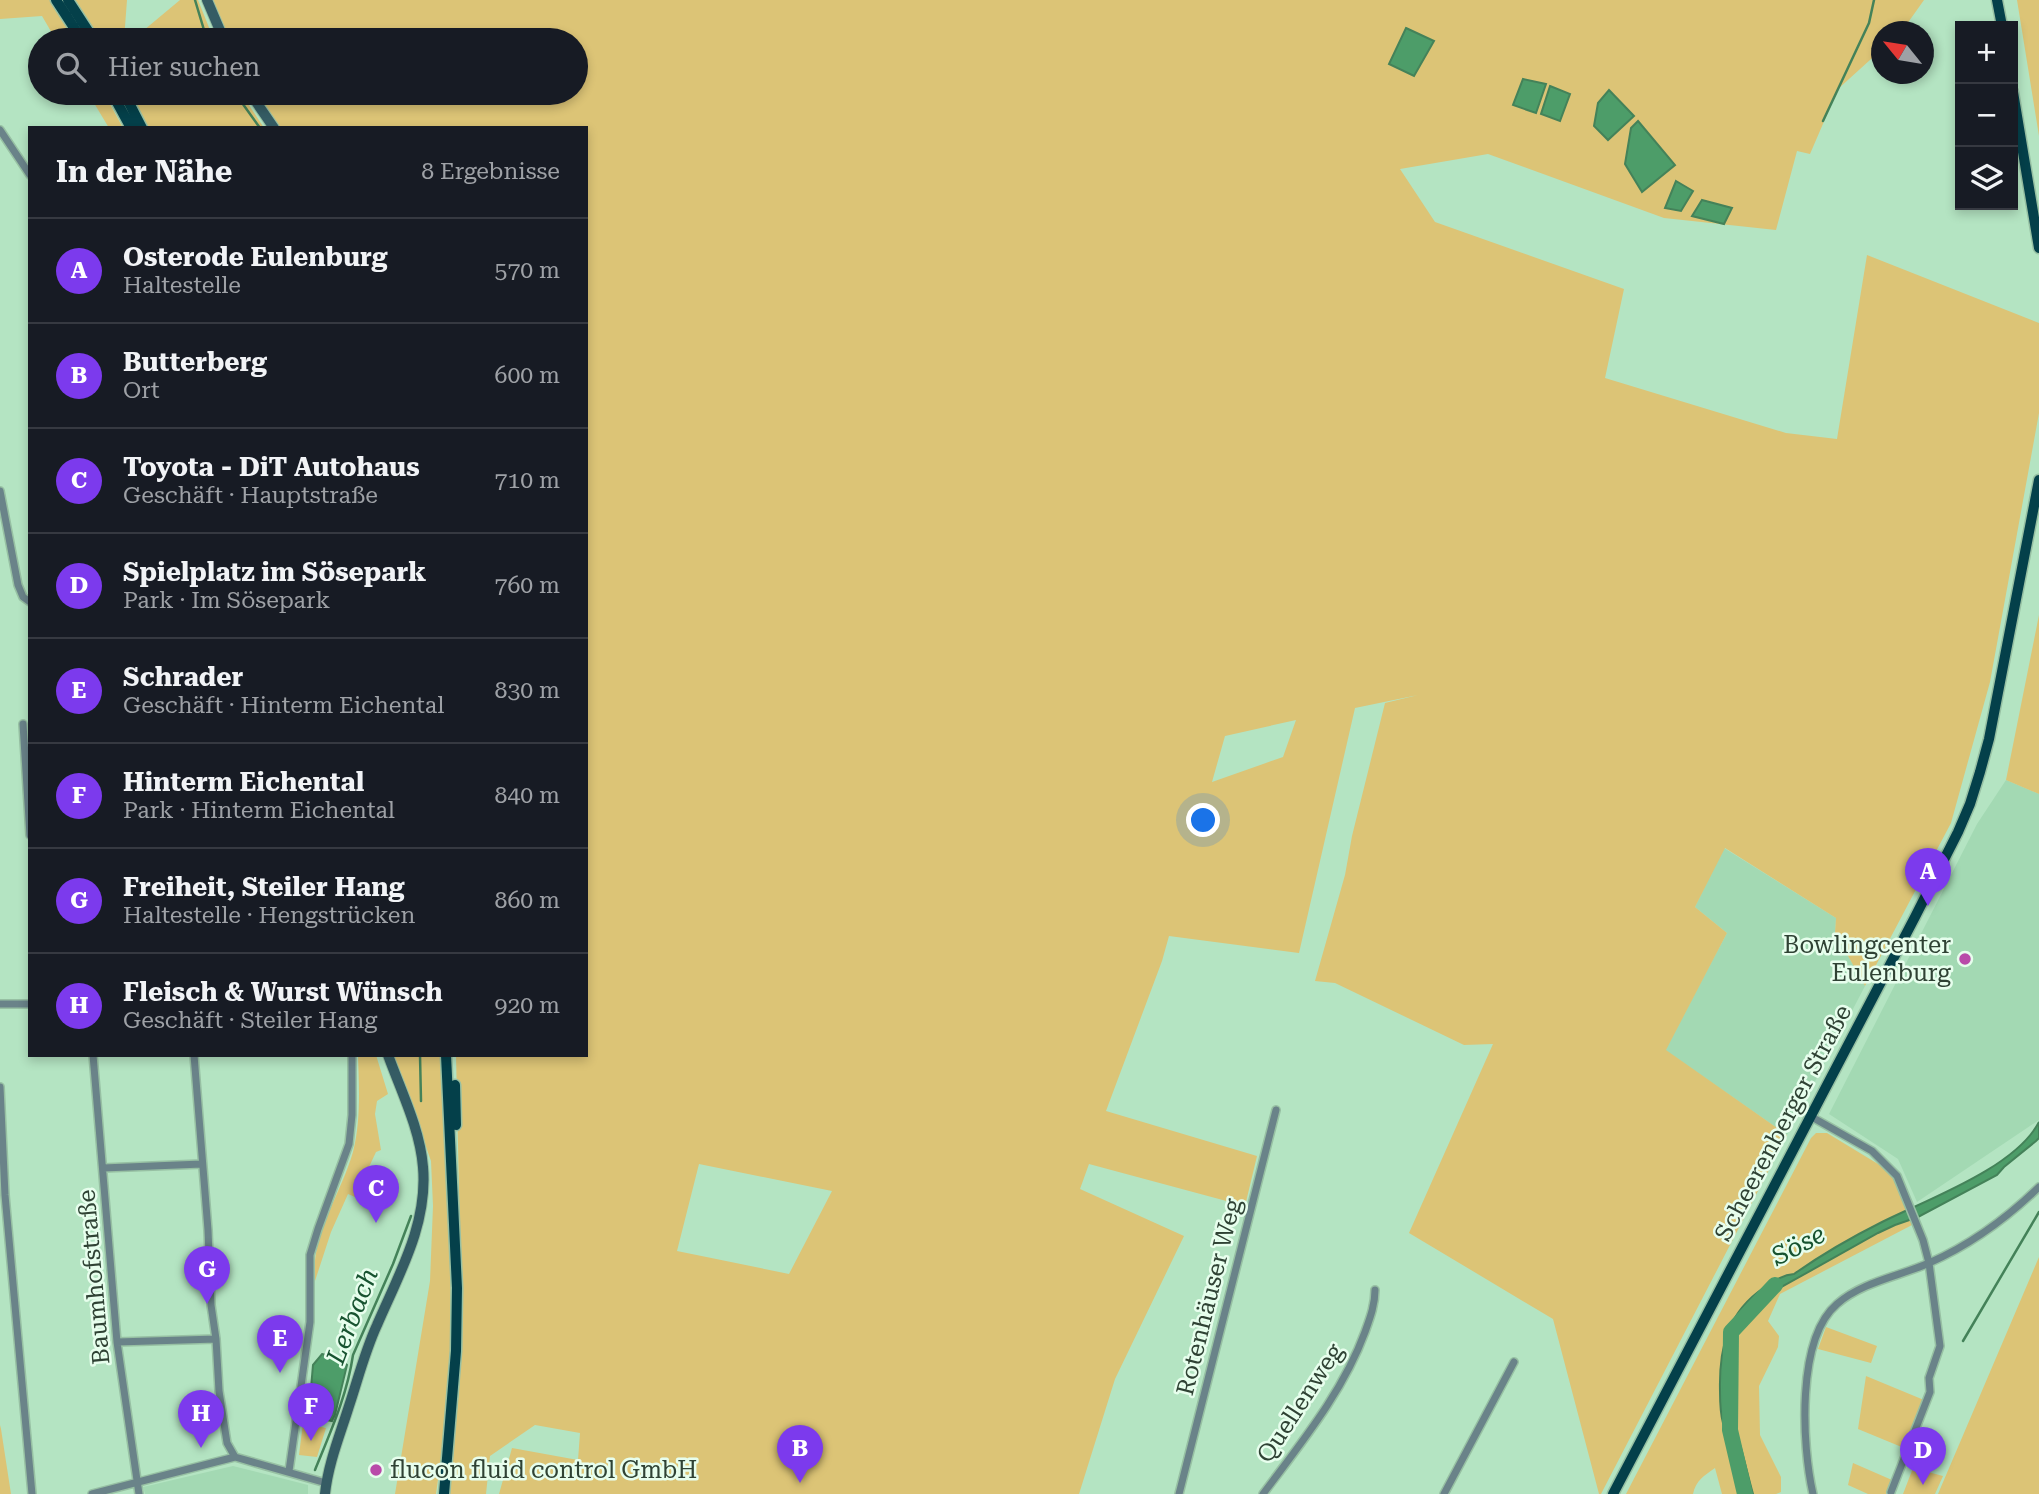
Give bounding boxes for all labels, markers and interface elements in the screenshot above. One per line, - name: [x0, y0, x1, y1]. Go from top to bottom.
- north arrow: [1871, 21, 1934, 84]
- map controls: [1955, 21, 2018, 210]
- button: +: [1955, 21, 2018, 84]
- search box: [28, 28, 588, 105]
- icon: search: [52, 48, 90, 86]
- text: Hier suchen: [108, 52, 260, 82]
- button: −: [1955, 84, 2018, 147]
- button: layers: [1955, 147, 2018, 210]
- text: In der Nähe: [56, 154, 232, 189]
- text: 8 Ergebnisse: [421, 158, 560, 185]
- text: Osterode Eulenburg: [123, 242, 388, 272]
- text: A: [71, 257, 87, 284]
- text: 570 m: [495, 257, 560, 284]
- text: Haltestelle: [123, 272, 241, 299]
- text: Butterberg: [123, 347, 267, 377]
- text: B: [71, 362, 87, 389]
- text: 600 m: [495, 362, 560, 389]
- text: Ort: [123, 377, 160, 404]
- text: Toyota - DiT Autohaus: [123, 452, 420, 482]
- text: C: [71, 467, 87, 494]
- text: 710 m: [495, 467, 560, 494]
- text: Geschäft · Hauptstraße: [123, 482, 378, 509]
- text: Spielplatz im Sösepark: [123, 557, 426, 587]
- text: D: [70, 572, 88, 599]
- text: 760 m: [495, 572, 560, 599]
- text: Park · Im Sösepark: [123, 587, 330, 614]
- text: Schrader: [123, 662, 243, 692]
- text: E: [72, 677, 86, 704]
- text: 830 m: [495, 677, 560, 704]
- text: Geschäft · Hinterm Eichental: [123, 692, 444, 719]
- text: Hinterm Eichental: [123, 767, 364, 797]
- text: F: [72, 782, 86, 809]
- text: 840 m: [495, 782, 560, 809]
- text: Park · Hinterm Eichental: [123, 797, 395, 824]
- your location: [1186, 803, 1220, 837]
- pin: A: [1905, 848, 1951, 906]
- text: Freiheit, Steiler Hang: [123, 872, 405, 902]
- text: G: [70, 887, 88, 914]
- text: 860 m: [495, 887, 560, 914]
- text: Haltestelle · Hengstrücken: [123, 902, 415, 929]
- place label: Bowlingcenter Eulenburg: [1783, 931, 1951, 987]
- marker: Bowlingcenter Eulenburg: [1957, 951, 1973, 967]
- text: Fleisch & Wurst Wünsch: [123, 977, 443, 1007]
- text: H: [70, 992, 89, 1019]
- text: 920 m: [495, 992, 560, 1019]
- street label: Scheerenberger Straße: [1709, 1000, 1857, 1246]
- text: Geschäft · Steiler Hang: [123, 1007, 377, 1034]
- pin: C: [353, 1165, 399, 1223]
- street label: Baumhofstraße: [72, 1188, 116, 1366]
- street label: Rotenhäuser Weg: [1171, 1195, 1247, 1398]
- water label: Söse: [1765, 1219, 1830, 1272]
- pin: G: [184, 1246, 230, 1304]
- water label: Lerbach: [320, 1264, 384, 1369]
- pin: E: [257, 1315, 303, 1373]
- street label: Quellenweg: [1251, 1338, 1349, 1468]
- pin: F: [288, 1383, 334, 1441]
- pin: H: [178, 1390, 224, 1448]
- pin: B: [777, 1425, 823, 1483]
- pin: D: [1900, 1427, 1946, 1485]
- place label: flucon fluid control GmbH: [390, 1456, 697, 1484]
- marker: flucon fluid control GmbH: [368, 1462, 384, 1478]

